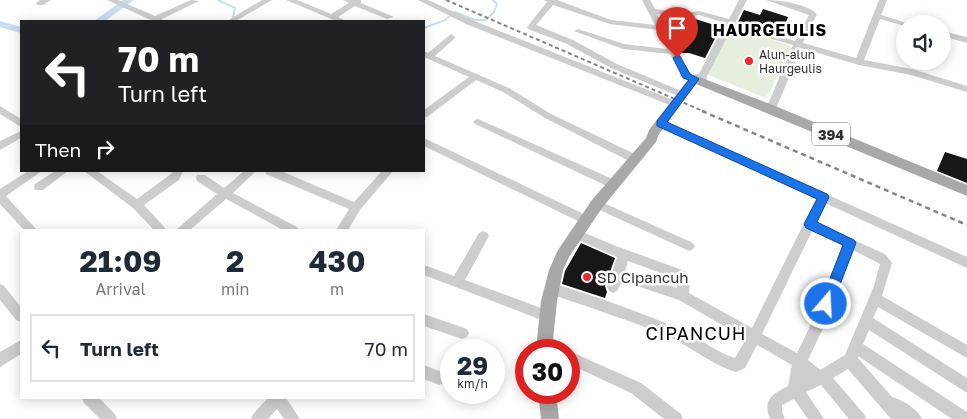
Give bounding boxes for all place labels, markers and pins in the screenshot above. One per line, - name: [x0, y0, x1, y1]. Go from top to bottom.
- pin: [656, 7, 698, 58]
- place label: Alun-alun Haurgeulis: [759, 47, 822, 76]
- marker: Alun-alun Haurgeulis: [743, 55, 755, 67]
- place label: SD Cipancuh: [597, 268, 688, 286]
- marker: SD Cipancuh: [581, 271, 593, 283]

